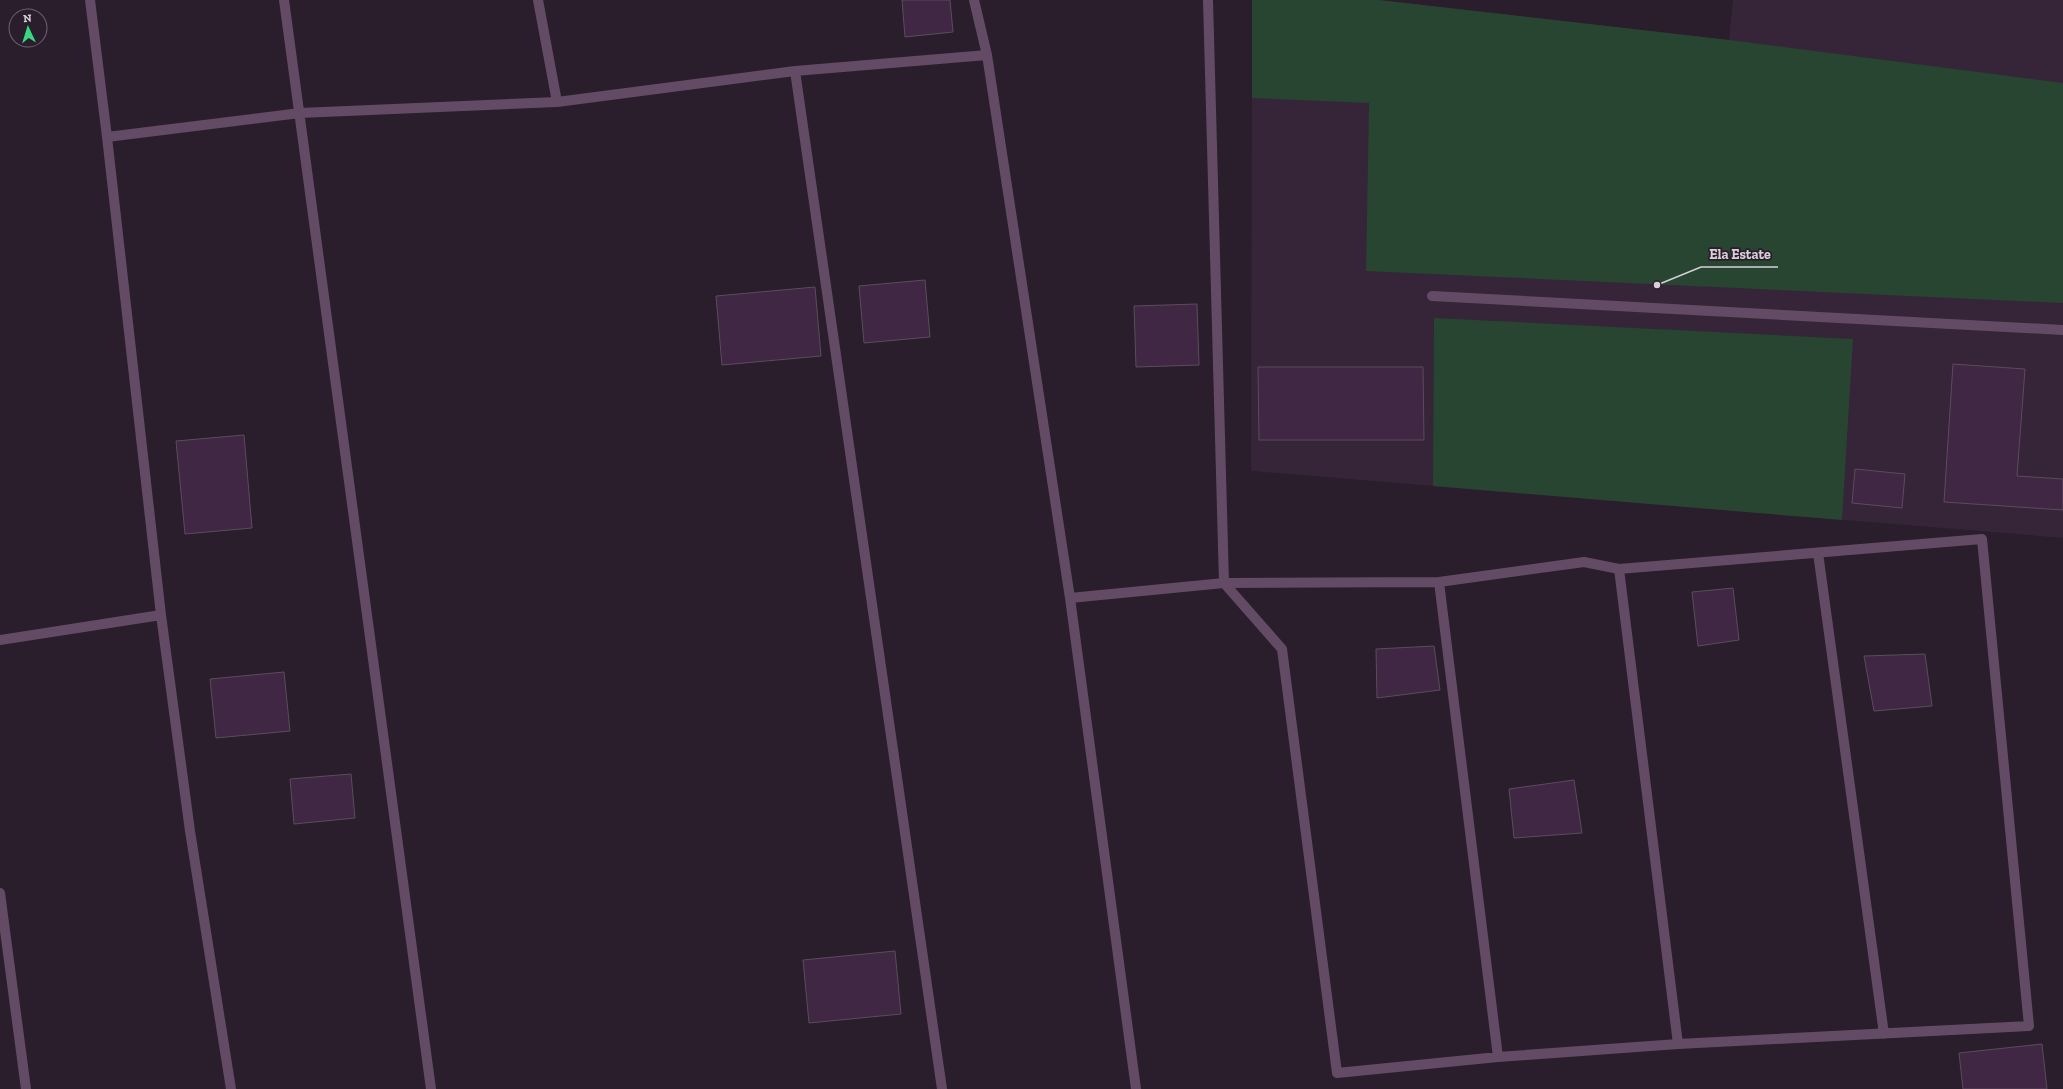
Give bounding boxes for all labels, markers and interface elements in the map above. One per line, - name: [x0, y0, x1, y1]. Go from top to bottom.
- north arrow: [8, 8, 48, 48]
- text: N: [23, 12, 33, 25]
- callout: Ela Estate: [1701, 241, 1778, 267]
- text: Ela Estate: [1709, 246, 1771, 263]

